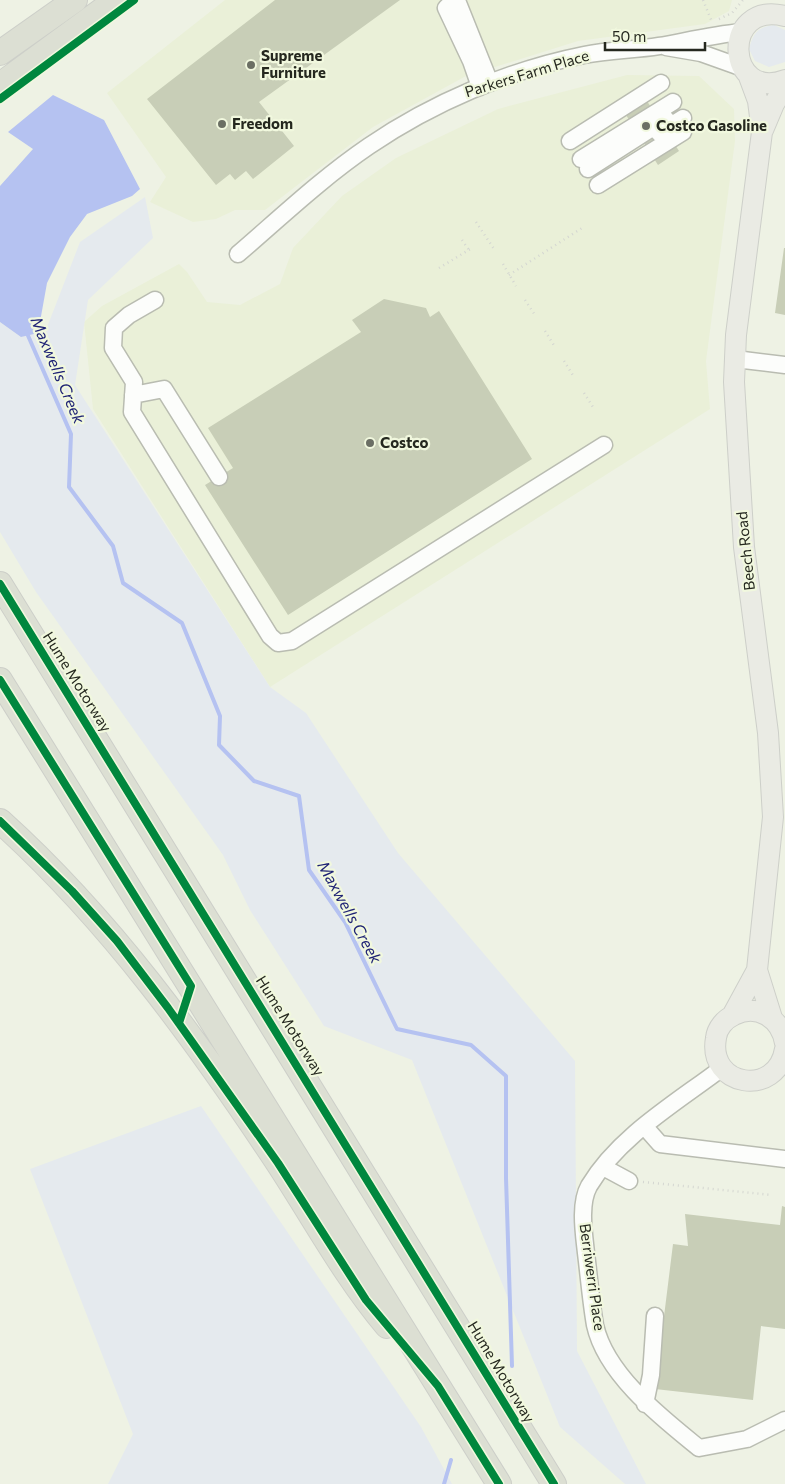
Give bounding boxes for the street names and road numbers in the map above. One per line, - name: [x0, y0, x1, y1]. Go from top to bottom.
- street label: Parkers Farm Place: [462, 46, 591, 100]
- street label: Beech Road: [732, 511, 758, 592]
- street label: Hume Motorway: [40, 628, 116, 735]
- street label: Hume Motorway: [253, 972, 329, 1079]
- street label: Berriwerri Place: [577, 1222, 609, 1332]
- street label: Hume Motorway: [465, 1318, 539, 1426]

